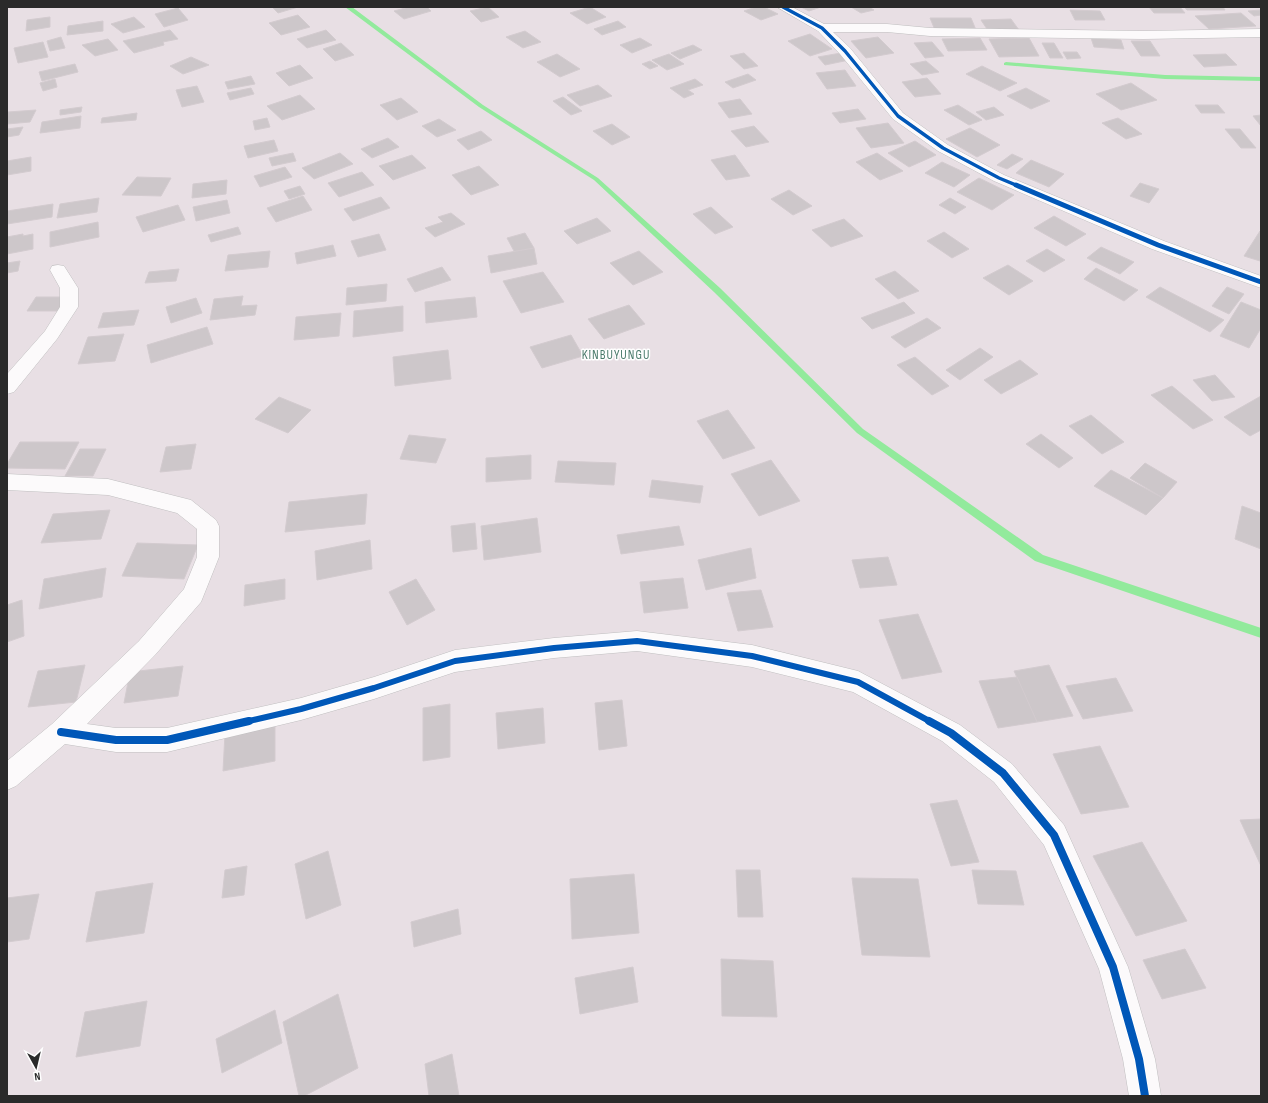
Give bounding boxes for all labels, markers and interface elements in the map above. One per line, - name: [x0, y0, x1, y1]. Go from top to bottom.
- district label: KINBUYUNGU: [582, 347, 650, 363]
- north arrow: [16, 1047, 56, 1087]
- text: N: [33, 1070, 41, 1083]

